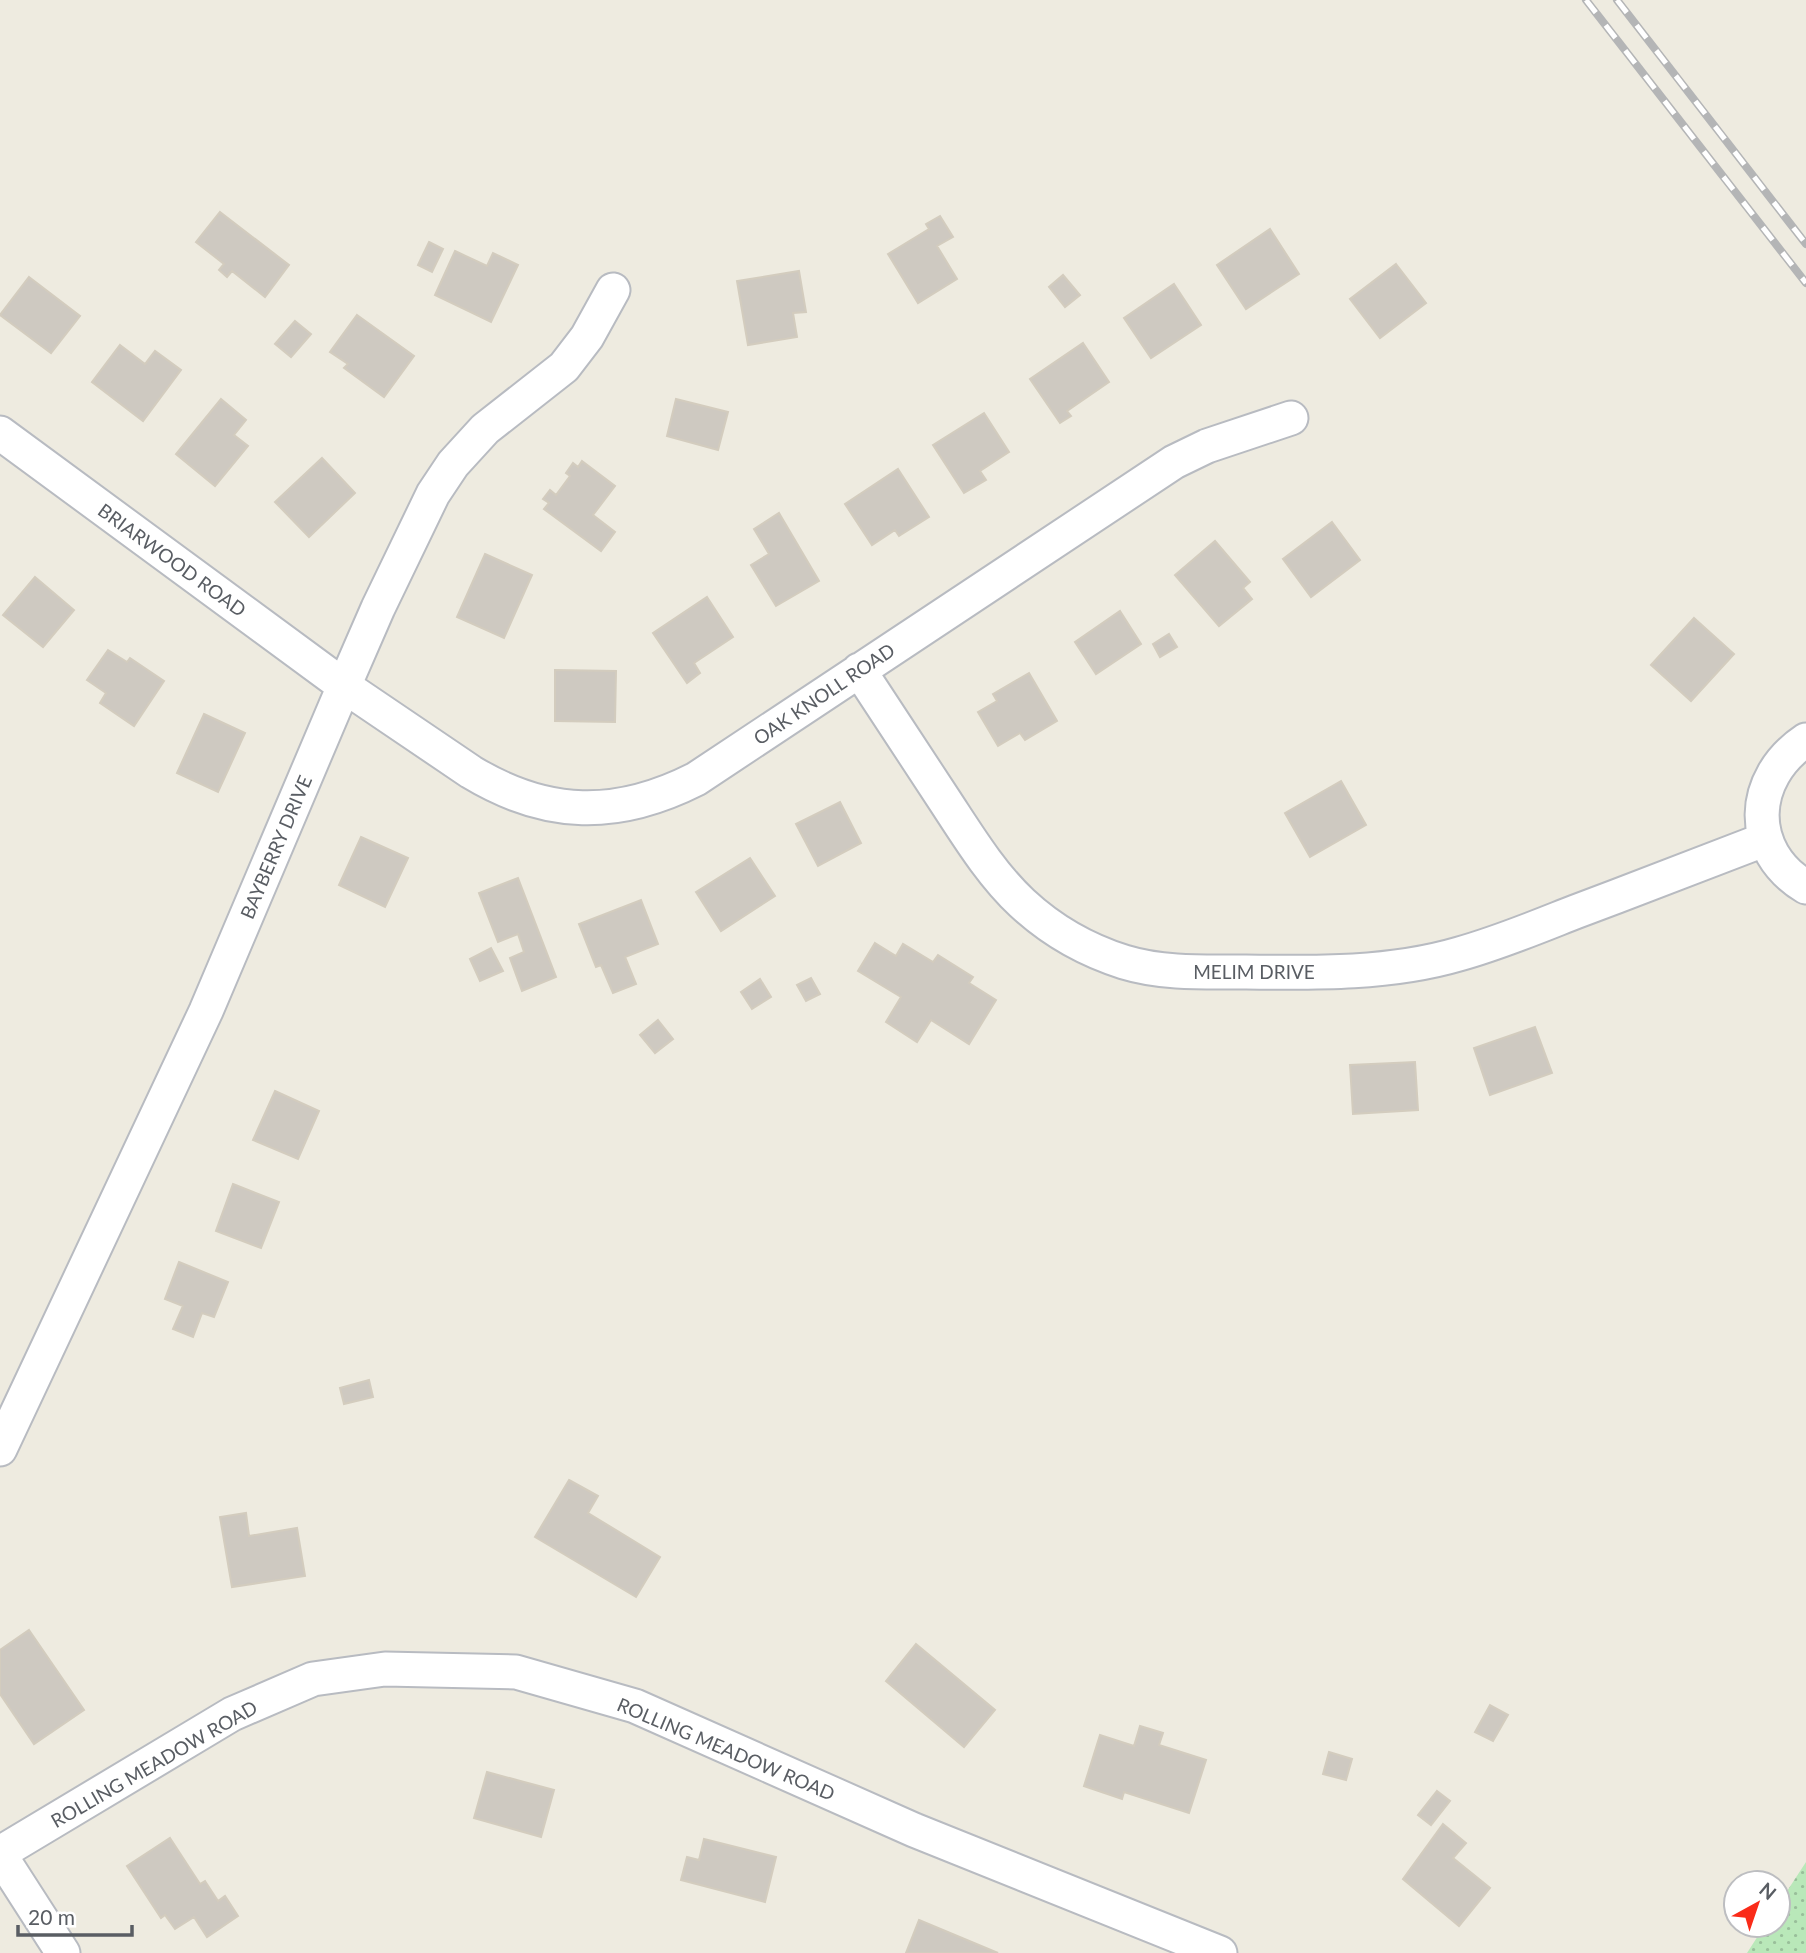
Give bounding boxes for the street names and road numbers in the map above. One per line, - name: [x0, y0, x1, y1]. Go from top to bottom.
- street label: BRIARWOOD ROAD: [94, 498, 251, 621]
- street label: OAK KNOLL ROAD: [749, 638, 899, 749]
- street label: BAYBERRY DRIVE: [235, 772, 316, 922]
- street label: MELIM DRIVE: [1193, 960, 1315, 983]
- street label: ROLLING MEADOW ROAD: [614, 1692, 838, 1805]
- street label: ROLLING MEADOW ROAD: [47, 1695, 261, 1832]

